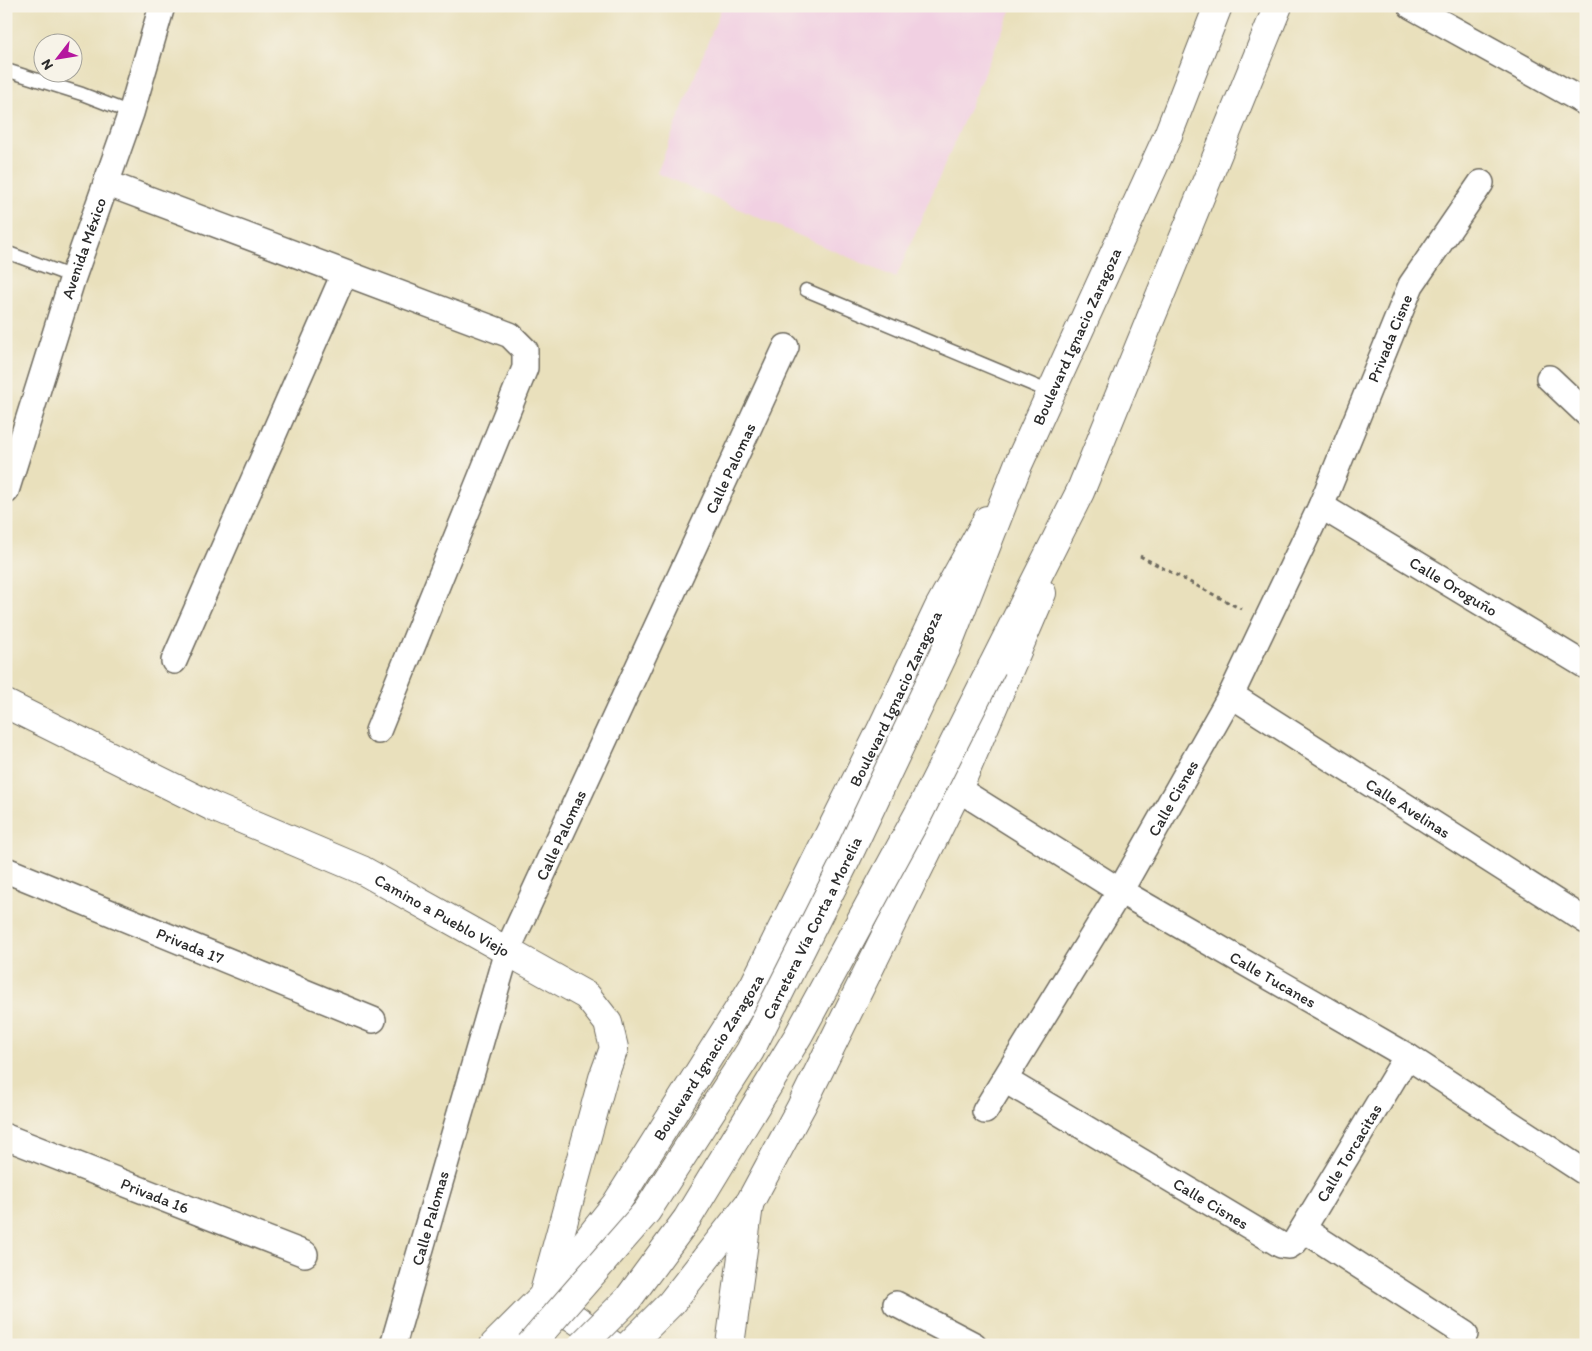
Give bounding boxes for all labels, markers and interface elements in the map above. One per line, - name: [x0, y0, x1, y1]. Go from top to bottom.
- north arrow: [32, 32, 82, 82]
- text: N: [38, 56, 57, 73]
- street label: Avenida México: [58, 195, 110, 301]
- street label: Boulevard Ignacio Zaragoza: [1028, 244, 1126, 428]
- street label: Privada Cisne: [1363, 292, 1416, 385]
- street label: Calle Palomas: [701, 420, 760, 517]
- street label: Calle Oroguño: [1406, 553, 1501, 620]
- street label: Boulevard Ignacio Zaragoza: [845, 607, 946, 790]
- street label: Calle Cisnes: [1144, 757, 1202, 840]
- street label: Calle Avelinas: [1362, 774, 1454, 842]
- street label: Calle Palomas: [532, 787, 590, 883]
- street label: Carretera Vía Corta a Morelia: [759, 833, 866, 1022]
- street label: Camino a Pueblo Viejo: [371, 870, 513, 961]
- street label: Privada 17: [154, 924, 226, 968]
- street label: Calle Tucanes: [1226, 947, 1319, 1012]
- street label: Boulevard Ignacio Zaragoza: [649, 971, 768, 1144]
- street label: Calle Torcacitas: [1312, 1101, 1386, 1206]
- street label: Calle Palomas: [407, 1169, 453, 1268]
- street label: Privada 16: [118, 1174, 192, 1218]
- street label: Calle Cisnes: [1170, 1174, 1252, 1233]

